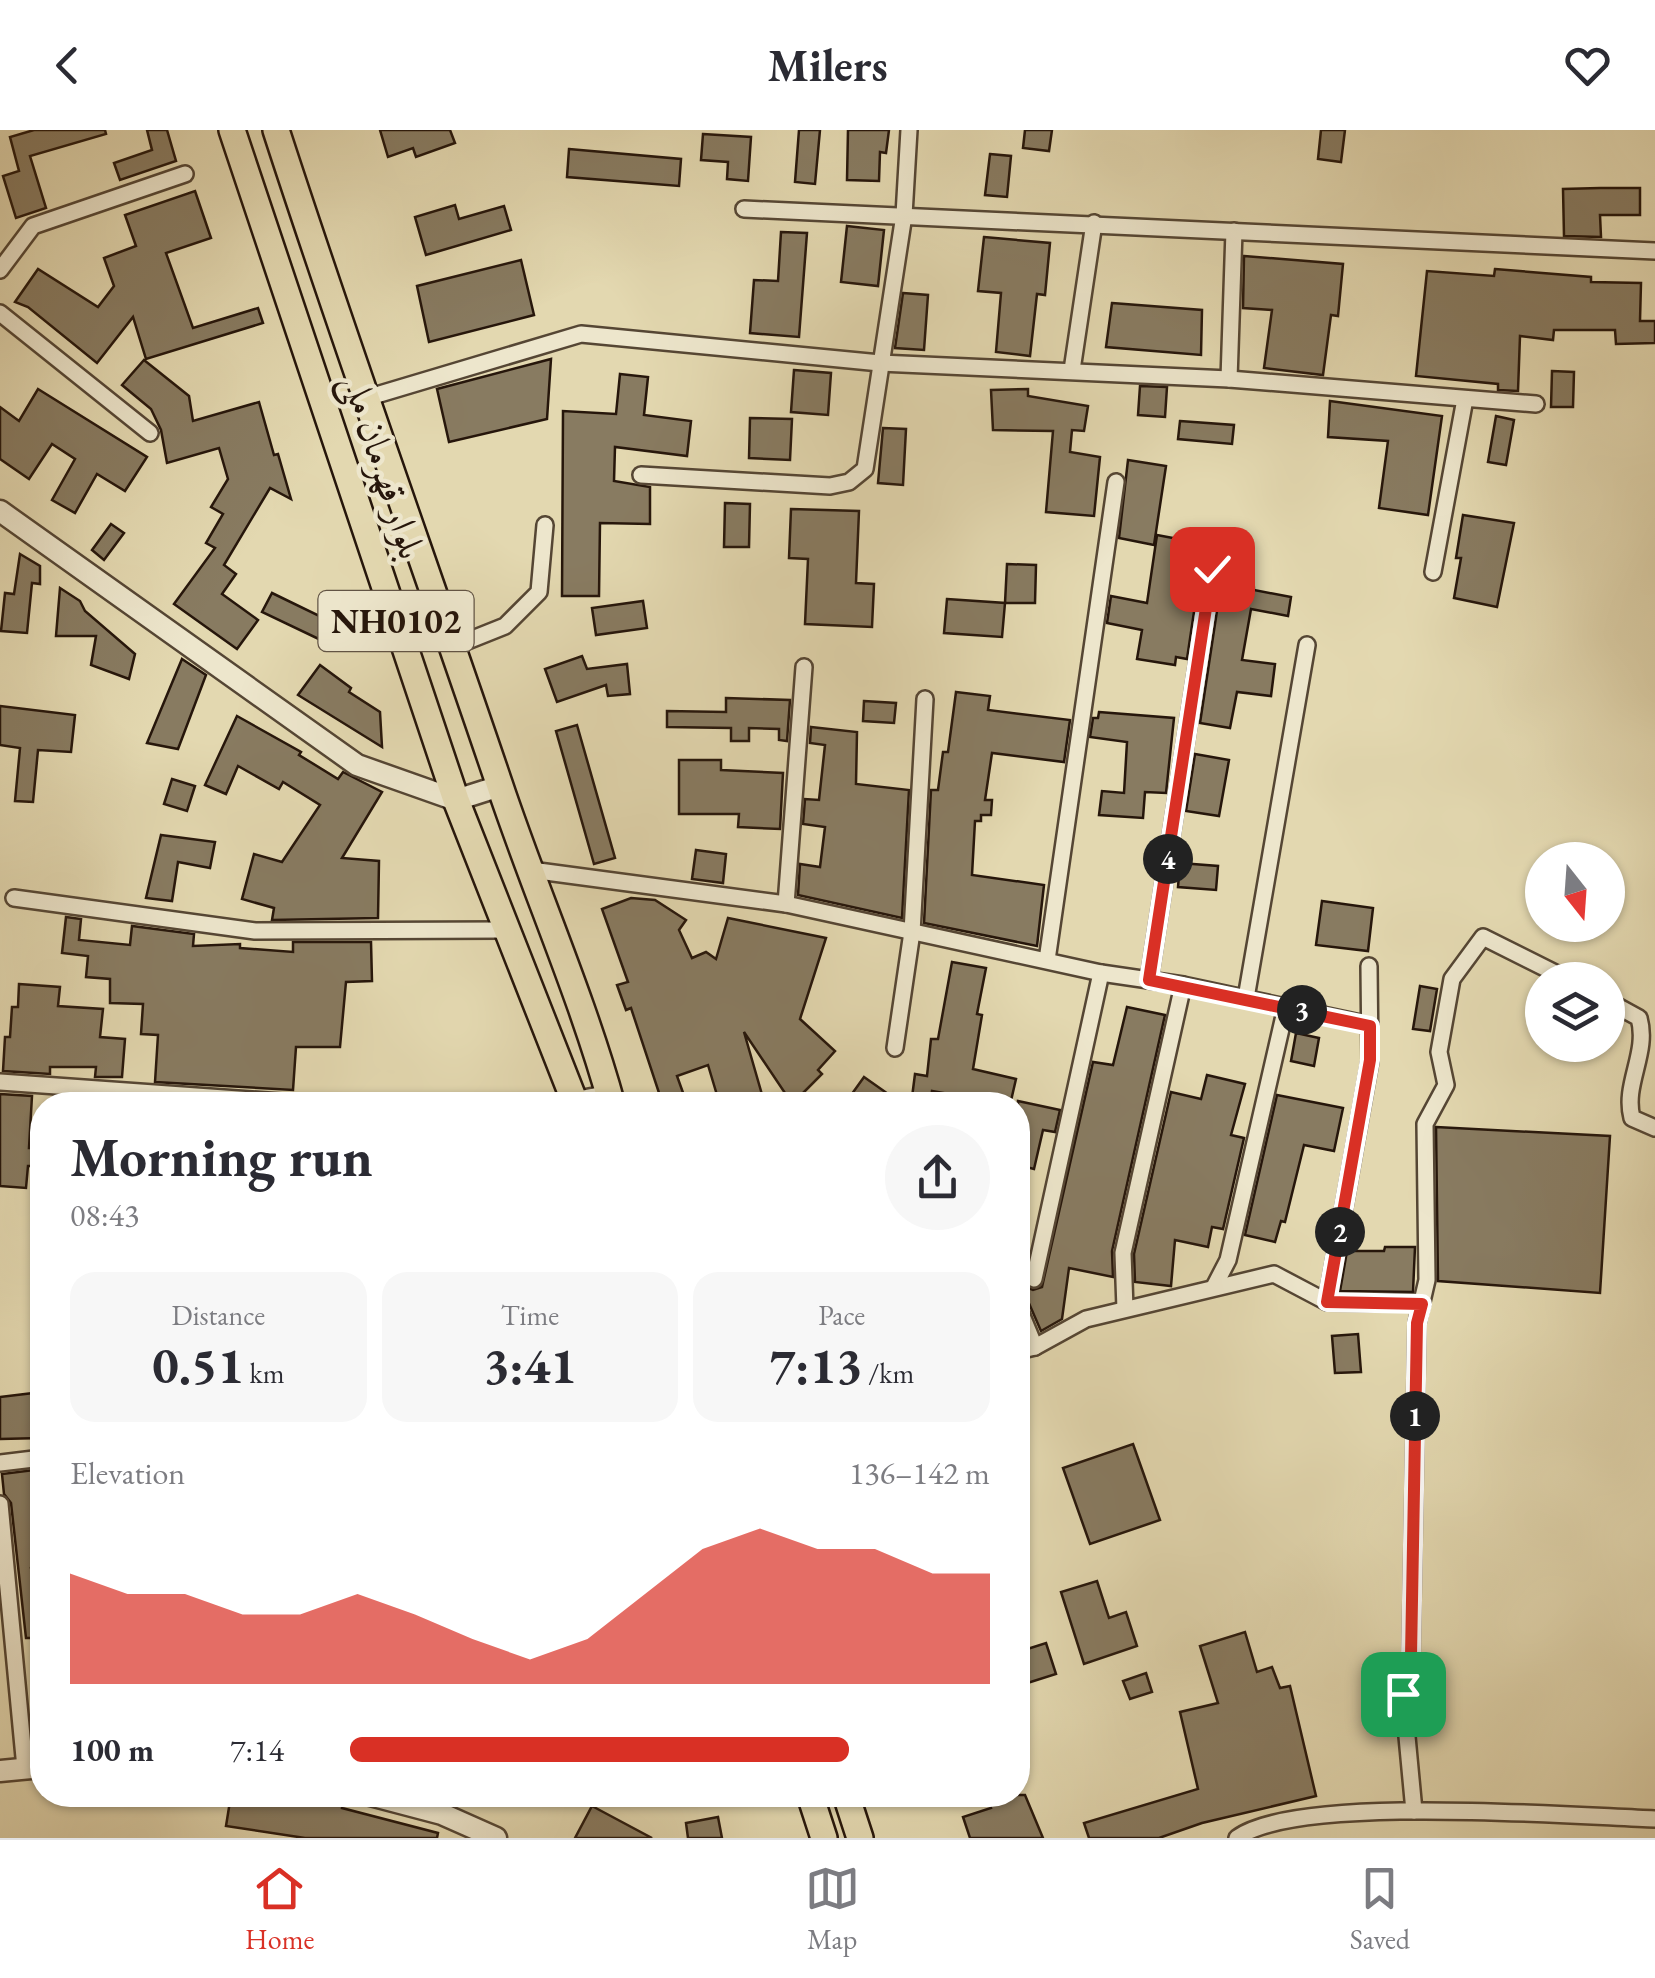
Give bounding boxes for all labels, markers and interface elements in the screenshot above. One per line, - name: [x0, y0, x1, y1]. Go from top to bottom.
- text: Milers: [767, 36, 888, 94]
- icon: back: [40, 38, 95, 93]
- icon: heart: [1560, 38, 1615, 93]
- street label: بلوار قهرمان ملی: [328, 367, 437, 566]
- pin: [1170, 527, 1255, 612]
- icon: check: [1185, 542, 1240, 597]
- road number: NH0102: [318, 591, 474, 651]
- pin: 4: [1143, 834, 1193, 884]
- text: 4: [1161, 841, 1175, 877]
- north arrow: [1525, 842, 1625, 942]
- map controls: [1525, 842, 1625, 1062]
- button: layers: [1525, 962, 1625, 1062]
- pin: 3: [1277, 985, 1327, 1035]
- text: 3: [1295, 992, 1309, 1028]
- text: Morning run: [70, 1121, 373, 1192]
- button: share: [885, 1125, 990, 1230]
- text: 08:43: [70, 1194, 139, 1236]
- pin: 2: [1315, 1207, 1365, 1257]
- text: 2: [1333, 1214, 1347, 1250]
- text: Distance: [172, 1297, 265, 1333]
- text: Time: [501, 1297, 559, 1333]
- text: Pace: [818, 1297, 865, 1333]
- text: 0.51: [152, 1333, 244, 1398]
- text: 3:41: [483, 1333, 577, 1398]
- text: 7:13: [769, 1333, 863, 1398]
- text: km: [244, 1355, 284, 1391]
- text: /km: [863, 1355, 914, 1391]
- pin: 1: [1390, 1391, 1440, 1441]
- text: 1: [1408, 1398, 1422, 1434]
- text: Elevation: [70, 1452, 185, 1494]
- text: 136–142 m: [849, 1452, 990, 1494]
- pin: [1361, 1652, 1446, 1737]
- icon: arrive: [1376, 1667, 1431, 1722]
- text: 100 m: [70, 1729, 154, 1771]
- text: 7:14: [230, 1729, 284, 1771]
- tab: Home: [245, 1861, 314, 1957]
- tab: Map: [805, 1861, 860, 1957]
- tab: Saved: [1350, 1861, 1410, 1957]

